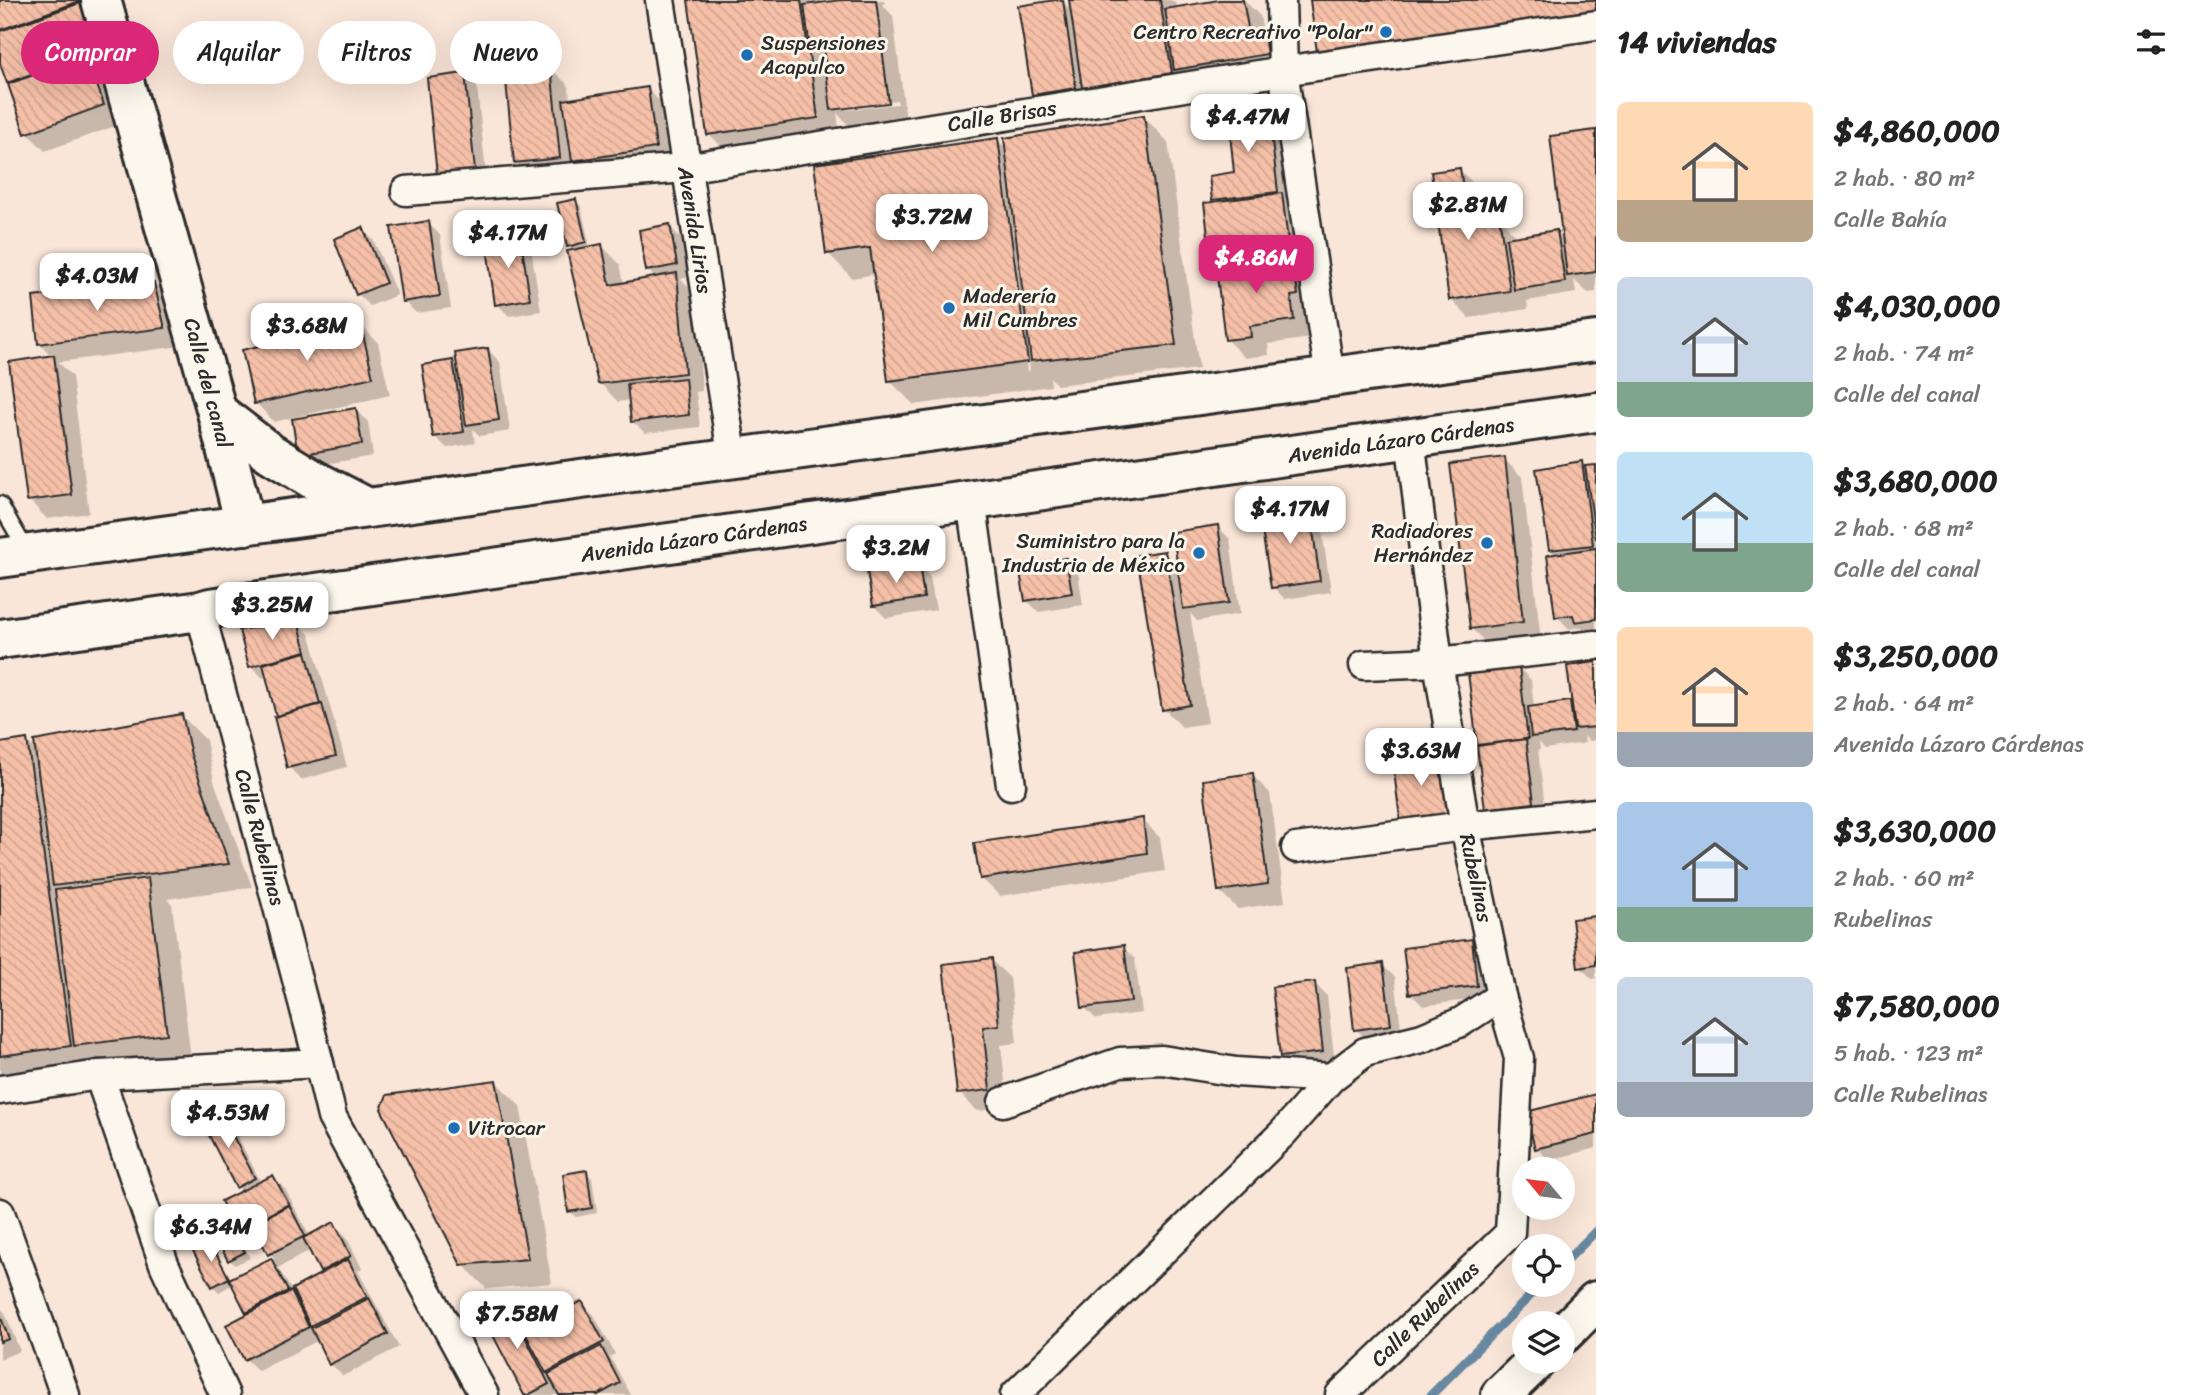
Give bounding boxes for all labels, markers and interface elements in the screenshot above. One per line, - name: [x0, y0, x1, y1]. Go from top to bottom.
- place label: Centro Recreativo "Polar": [1134, 13, 1373, 51]
- text: 14 viviendas: [1617, 15, 1776, 69]
- chip: Comprar: [21, 21, 159, 84]
- chip: Alquilar: [173, 21, 304, 84]
- chip: Filtros: [318, 21, 436, 84]
- chip: Nuevo: [450, 21, 562, 84]
- icon: filters: [2132, 23, 2170, 61]
- place label: Suspensiones Acapulco: [760, 24, 886, 86]
- marker: Centro Recreativo "Polar": [1378, 24, 1394, 40]
- marker: Suspensiones Acapulco: [739, 47, 755, 63]
- street label: Calle Brisas: [945, 89, 1059, 143]
- pin: $4.47M: [1191, 94, 1305, 154]
- text: $4.47M: [1206, 96, 1290, 137]
- text: $4,860,000: [1834, 104, 2000, 158]
- icon: home: [1673, 130, 1757, 214]
- text: 2 hab. · 80 m²: [1834, 158, 1975, 199]
- street label: Avenida Lirios: [666, 163, 724, 297]
- pin: $2.81M: [1411, 182, 1525, 242]
- text: $2.81M: [1429, 184, 1507, 225]
- pin: $3.72M: [875, 194, 989, 254]
- text: $3.72M: [892, 196, 972, 237]
- text: Calle Bahía: [1834, 199, 1947, 240]
- pin: $4.17M: [451, 210, 565, 270]
- text: $4.17M: [469, 212, 547, 253]
- pin: $4.86M: [1199, 236, 1313, 295]
- text: $4.86M: [1215, 237, 1297, 278]
- pin: $4.03M: [40, 254, 154, 313]
- text: $4.03M: [56, 255, 138, 296]
- place label: Maderería Mil Cumbres: [963, 277, 1078, 339]
- text: $4,030,000: [1834, 279, 2000, 333]
- marker: Maderería Mil Cumbres: [941, 300, 957, 316]
- pin: $3.68M: [250, 304, 364, 363]
- text: $3.68M: [267, 305, 347, 346]
- icon: home: [1673, 305, 1757, 389]
- street label: Calle del canal: [172, 314, 244, 453]
- text: 2 hab. · 74 m²: [1834, 333, 1974, 374]
- text: Calle del canal: [1834, 374, 1980, 415]
- street label: Avenida Lázaro Cárdenas: [1285, 405, 1517, 475]
- text: $3,680,000: [1834, 454, 1998, 508]
- icon: home: [1673, 480, 1757, 564]
- pin: $4.17M: [1233, 486, 1347, 546]
- text: $4.17M: [1251, 488, 1329, 529]
- street label: Avenida Lázaro Cárdenas: [578, 504, 810, 574]
- text: 2 hab. · 68 m²: [1834, 508, 1974, 549]
- place label: Radiadores Hernández: [1372, 512, 1474, 574]
- place label: Suministro para la Industria de México: [1001, 522, 1185, 584]
- pin: $3.2M: [847, 526, 945, 585]
- text: $3.2M: [862, 527, 930, 568]
- marker: Radiadores Hernández: [1479, 535, 1495, 551]
- marker: Suministro para la Industria de México: [1191, 545, 1207, 561]
- text: Calle del canal: [1834, 549, 1980, 590]
- pin: $3.25M: [215, 582, 329, 642]
- text: $3.25M: [231, 584, 313, 625]
- text: $3,250,000: [1834, 629, 1998, 683]
- icon: home: [1673, 655, 1757, 739]
- text: 2 hab. · 64 m²: [1834, 683, 1974, 724]
- text: Avenida Lázaro Cárdenas: [1834, 724, 2084, 765]
- pin: $3.63M: [1364, 728, 1478, 788]
- text: $3.63M: [1381, 730, 1461, 771]
- street label: Calle Rubelinas: [224, 764, 297, 910]
- text: $3,630,000: [1834, 804, 1996, 858]
- street label: Rubelinas: [1448, 830, 1504, 926]
- icon: home: [1673, 830, 1757, 914]
- text: 2 hab. · 60 m²: [1834, 858, 1974, 899]
- text: Rubelinas: [1834, 899, 1932, 940]
- text: $7,580,000: [1834, 979, 2000, 1033]
- icon: home: [1673, 1005, 1757, 1089]
- text: 5 hab. · 123 m²: [1834, 1033, 1983, 1074]
- text: Calle Rubelinas: [1834, 1074, 1987, 1115]
- pin: $4.53M: [171, 1090, 285, 1150]
- text: $4.53M: [187, 1092, 269, 1133]
- place label: Vitrocar: [468, 1109, 546, 1147]
- marker: Vitrocar: [446, 1120, 462, 1136]
- north arrow: [1512, 1157, 1575, 1220]
- map controls: [1512, 1157, 1575, 1374]
- pin: $6.34M: [154, 1204, 268, 1264]
- text: $6.34M: [170, 1206, 252, 1247]
- button: locate: [1512, 1234, 1575, 1297]
- street label: Calle Rubelinas: [1361, 1251, 1489, 1376]
- pin: $7.58M: [460, 1292, 574, 1351]
- text: $7.58M: [476, 1293, 558, 1334]
- button: layers: [1512, 1311, 1575, 1374]

